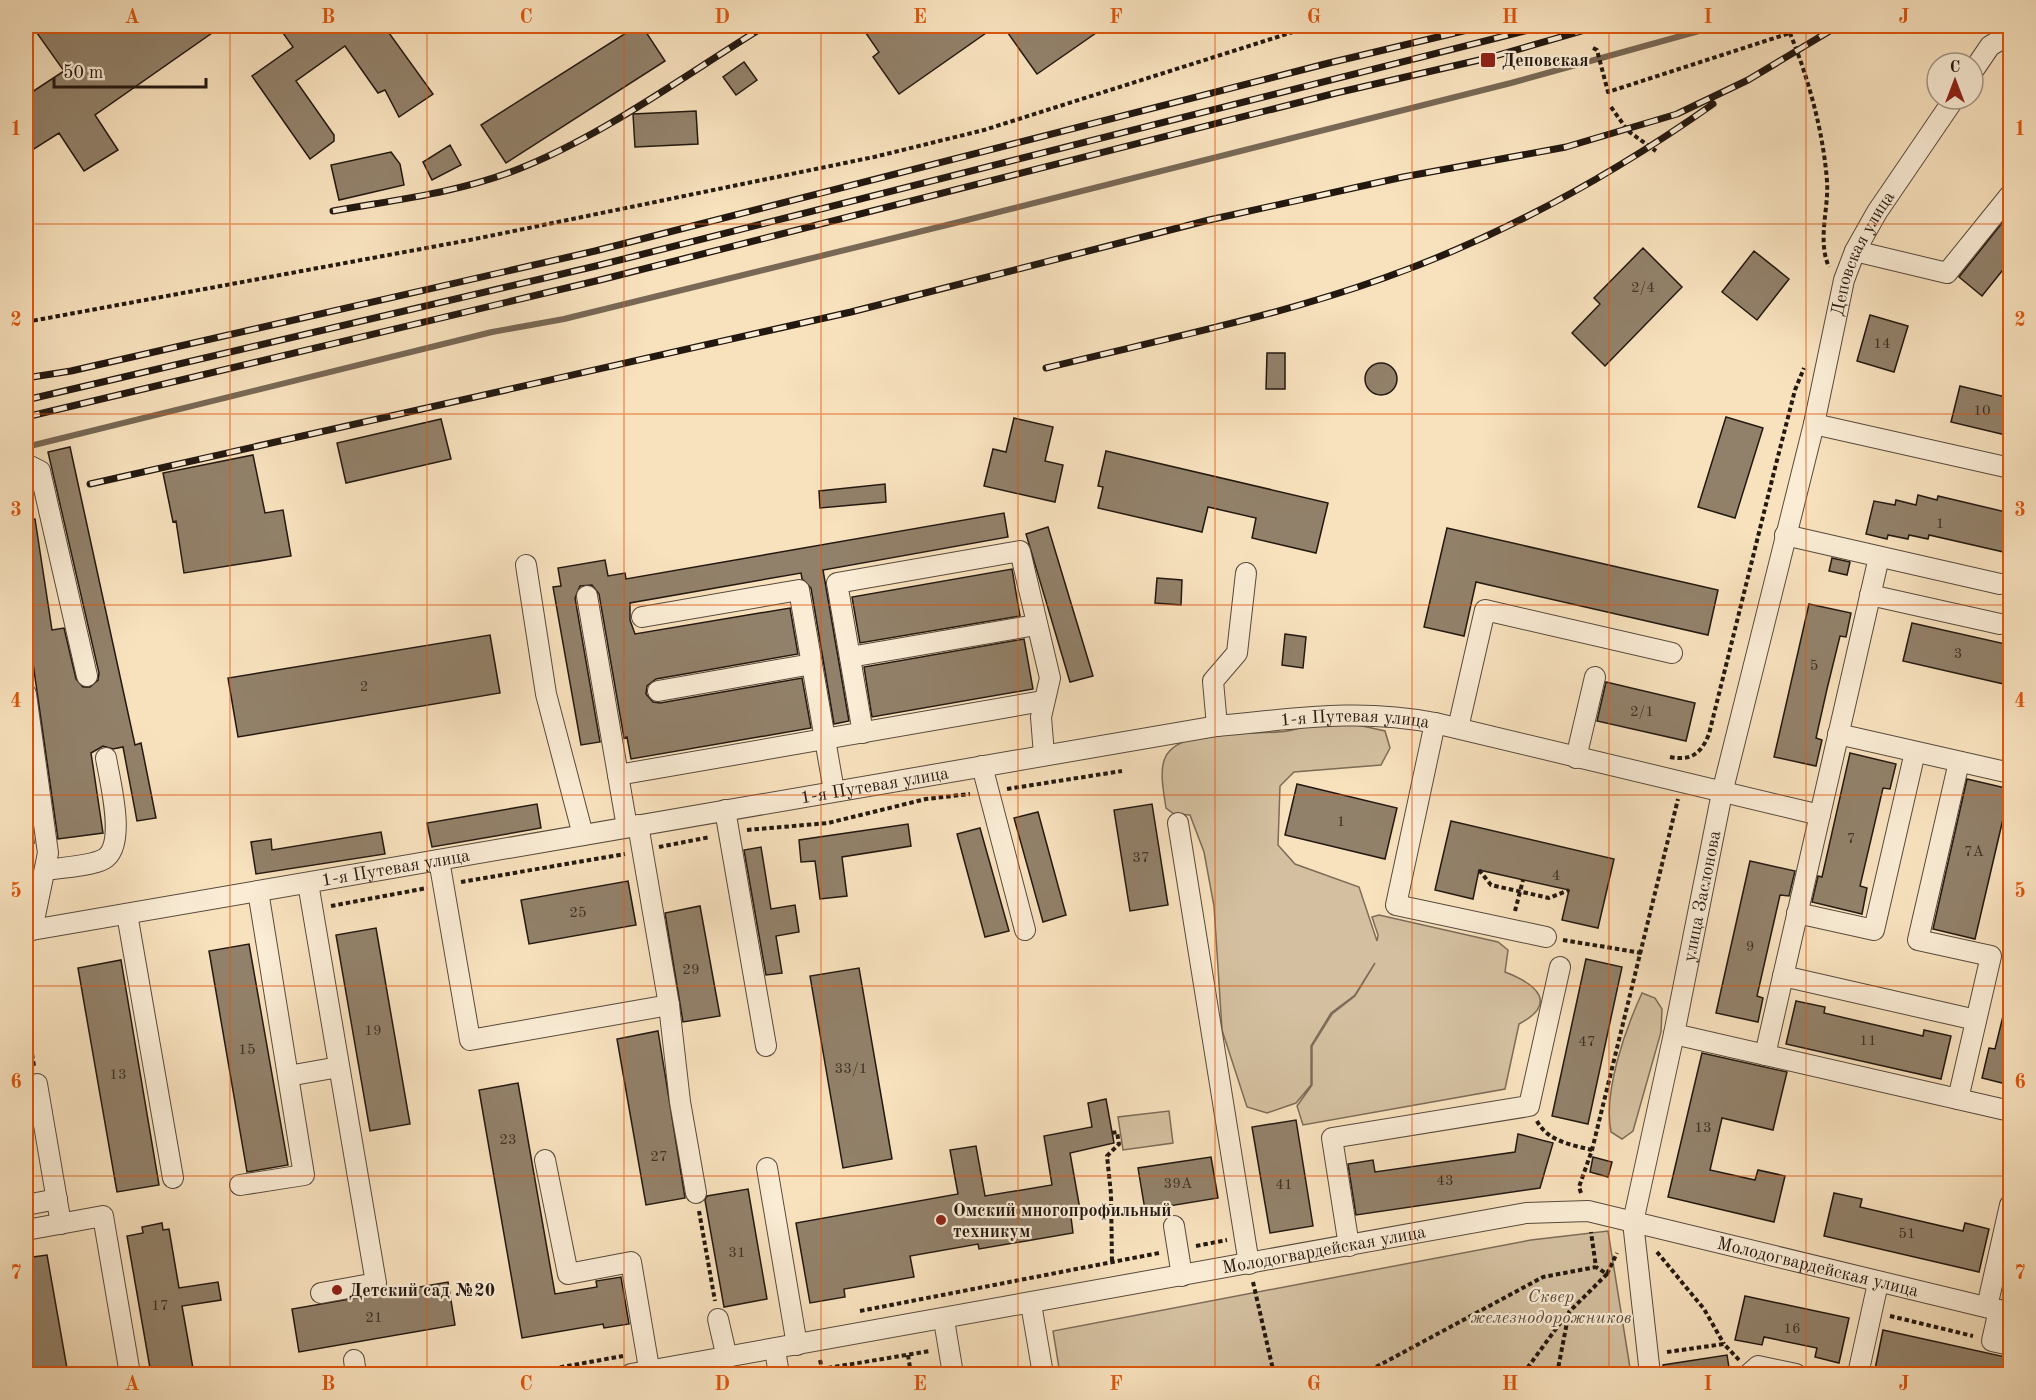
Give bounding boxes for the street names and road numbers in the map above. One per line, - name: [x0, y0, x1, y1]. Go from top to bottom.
- street label: Деповская улица: [1829, 188, 1899, 317]
- street label: 1-я Путевая улица: [1279, 707, 1431, 732]
- street label: 1-я Путевая улица: [799, 764, 950, 808]
- street label: улица Заслонова: [1681, 829, 1724, 964]
- street label: 1-я Путевая улица: [320, 847, 471, 890]
- street label: Молодогвардейская улица: [1221, 1223, 1427, 1277]
- street label: Молодогвардейская улица: [1715, 1235, 1920, 1301]

